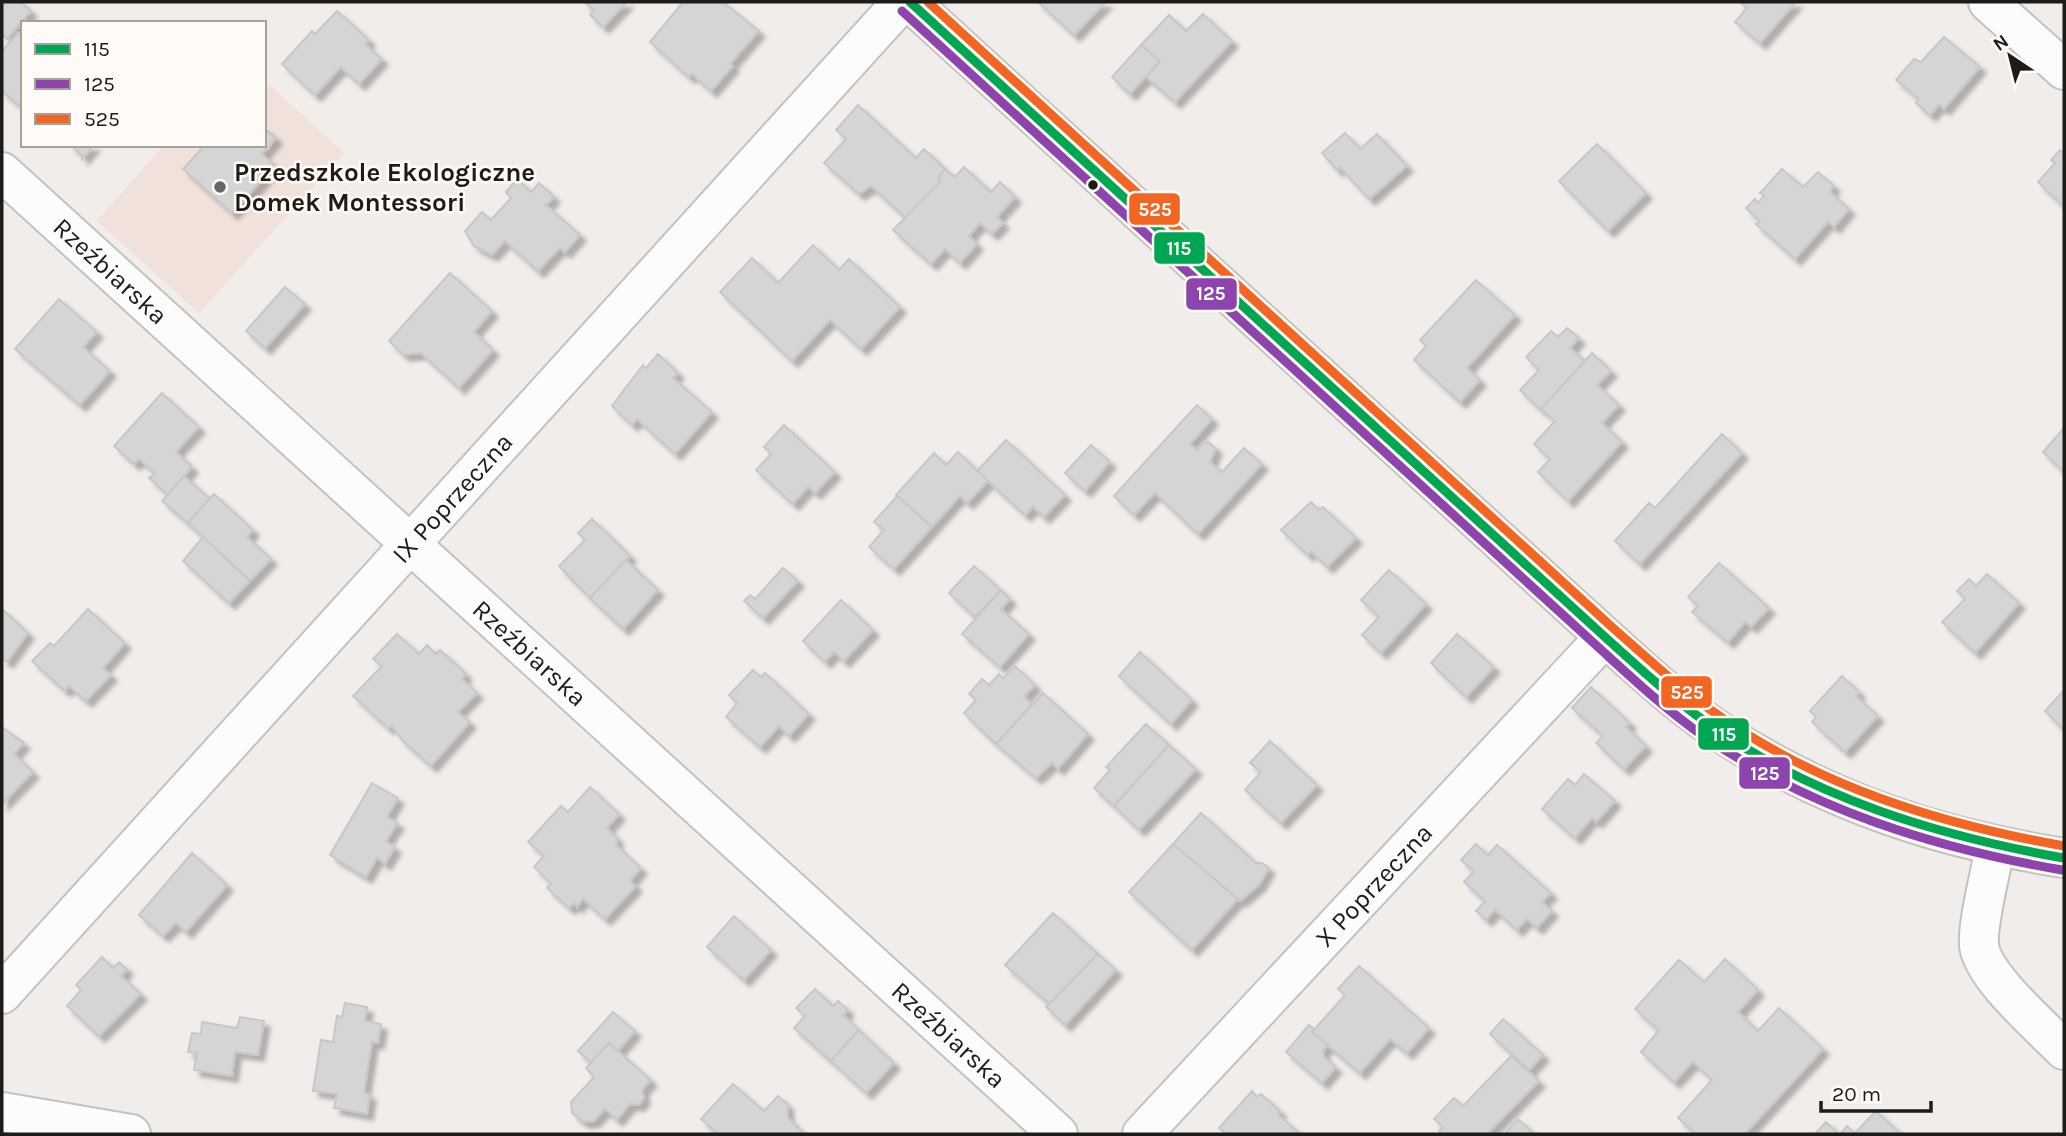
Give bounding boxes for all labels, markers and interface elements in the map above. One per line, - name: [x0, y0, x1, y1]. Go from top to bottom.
- legend: [21, 21, 266, 147]
- north arrow: [1975, 21, 2045, 91]
- text: N: [1989, 30, 2013, 56]
- text: 115: [84, 37, 110, 61]
- text: 125: [84, 72, 115, 96]
- text: 525: [84, 107, 120, 131]
- place label: Przedszkole Ekologiczne Domek Montessori: [234, 157, 535, 218]
- unlabelled marker: [1086, 178, 1100, 192]
- marker: Przedszkole Ekologiczne Domek Montessori: [212, 179, 228, 195]
- line badge: 525: [1128, 192, 1181, 226]
- text: 525: [1138, 199, 1172, 221]
- street label: Rzeźbiarska: [47, 211, 174, 331]
- line badge: 115: [1153, 231, 1206, 265]
- text: 115: [1167, 238, 1191, 260]
- line badge: 125: [1185, 277, 1238, 311]
- text: 125: [1196, 283, 1226, 305]
- street label: IX Poprzeczna: [385, 426, 519, 569]
- street label: Rzeźbiarska: [466, 593, 593, 713]
- line badge: 525: [1660, 675, 1713, 709]
- text: 525: [1670, 682, 1704, 704]
- line badge: 115: [1697, 717, 1750, 751]
- text: 115: [1712, 724, 1736, 746]
- line badge: 125: [1738, 756, 1791, 790]
- text: 125: [1750, 763, 1780, 785]
- street label: X Poprzeczna: [1309, 817, 1439, 953]
- street label: Rzeźbiarska: [885, 975, 1012, 1094]
- scale bar: [1821, 1070, 1931, 1114]
- text: 20 m: [1832, 1082, 1881, 1106]

